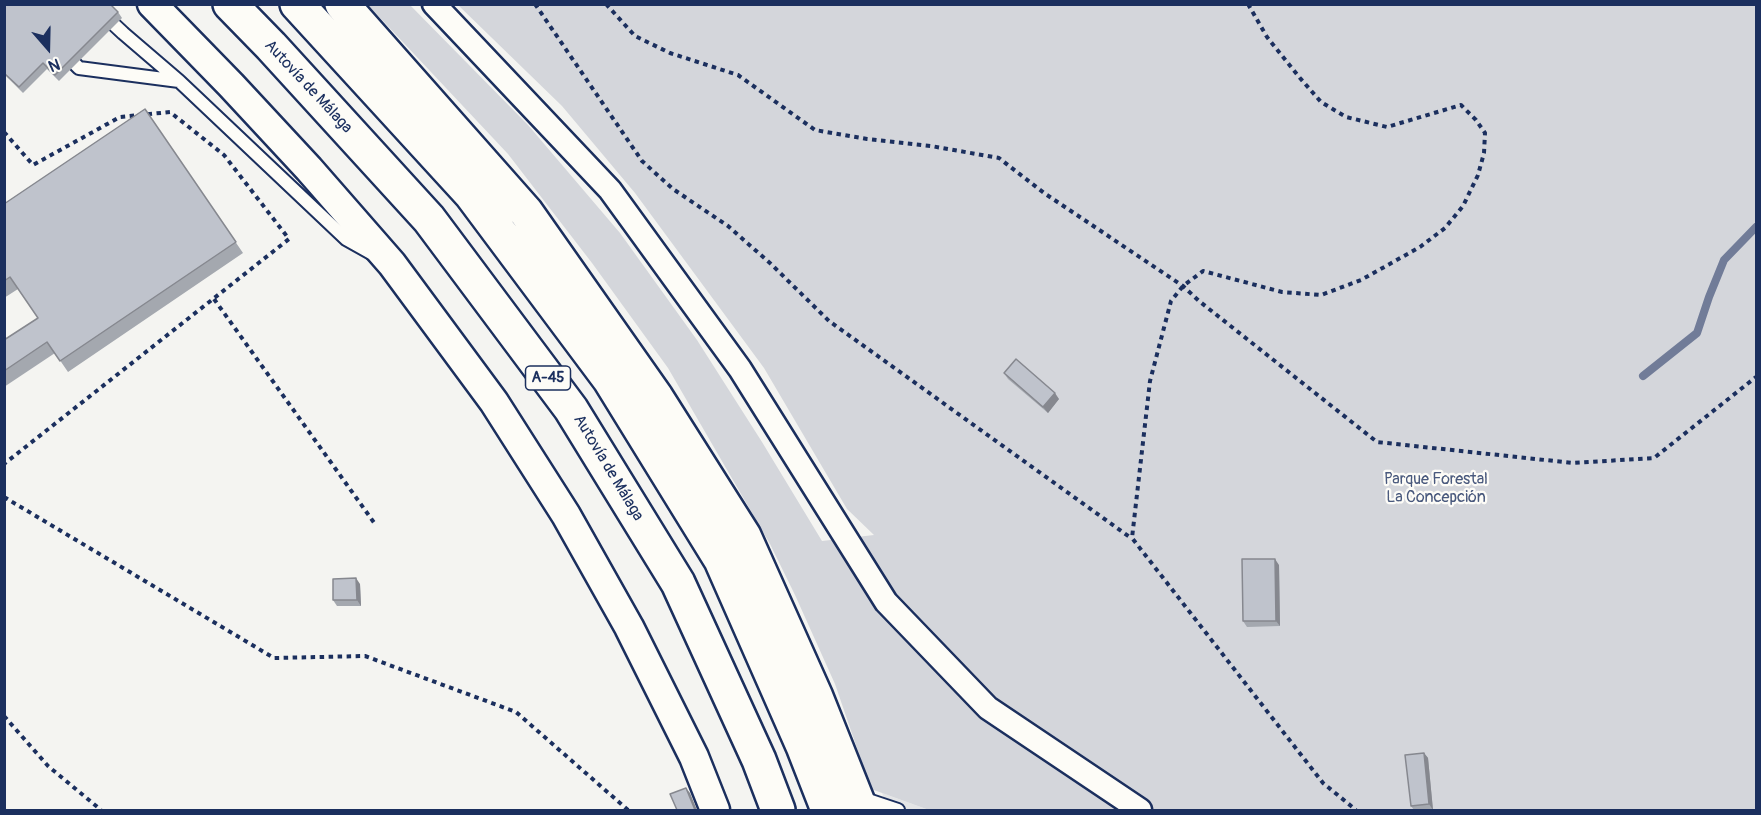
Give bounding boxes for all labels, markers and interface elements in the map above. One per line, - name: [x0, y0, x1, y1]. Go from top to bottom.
- north arrow: [18, 18, 78, 78]
- street label: Autovía de Málaga: [260, 36, 356, 138]
- text: N: [46, 54, 63, 76]
- road number: A-45: [526, 366, 570, 390]
- street label: Autovía de Málaga: [569, 411, 647, 525]
- park label: Parque Forestal La Concepción: [1384, 470, 1488, 508]

